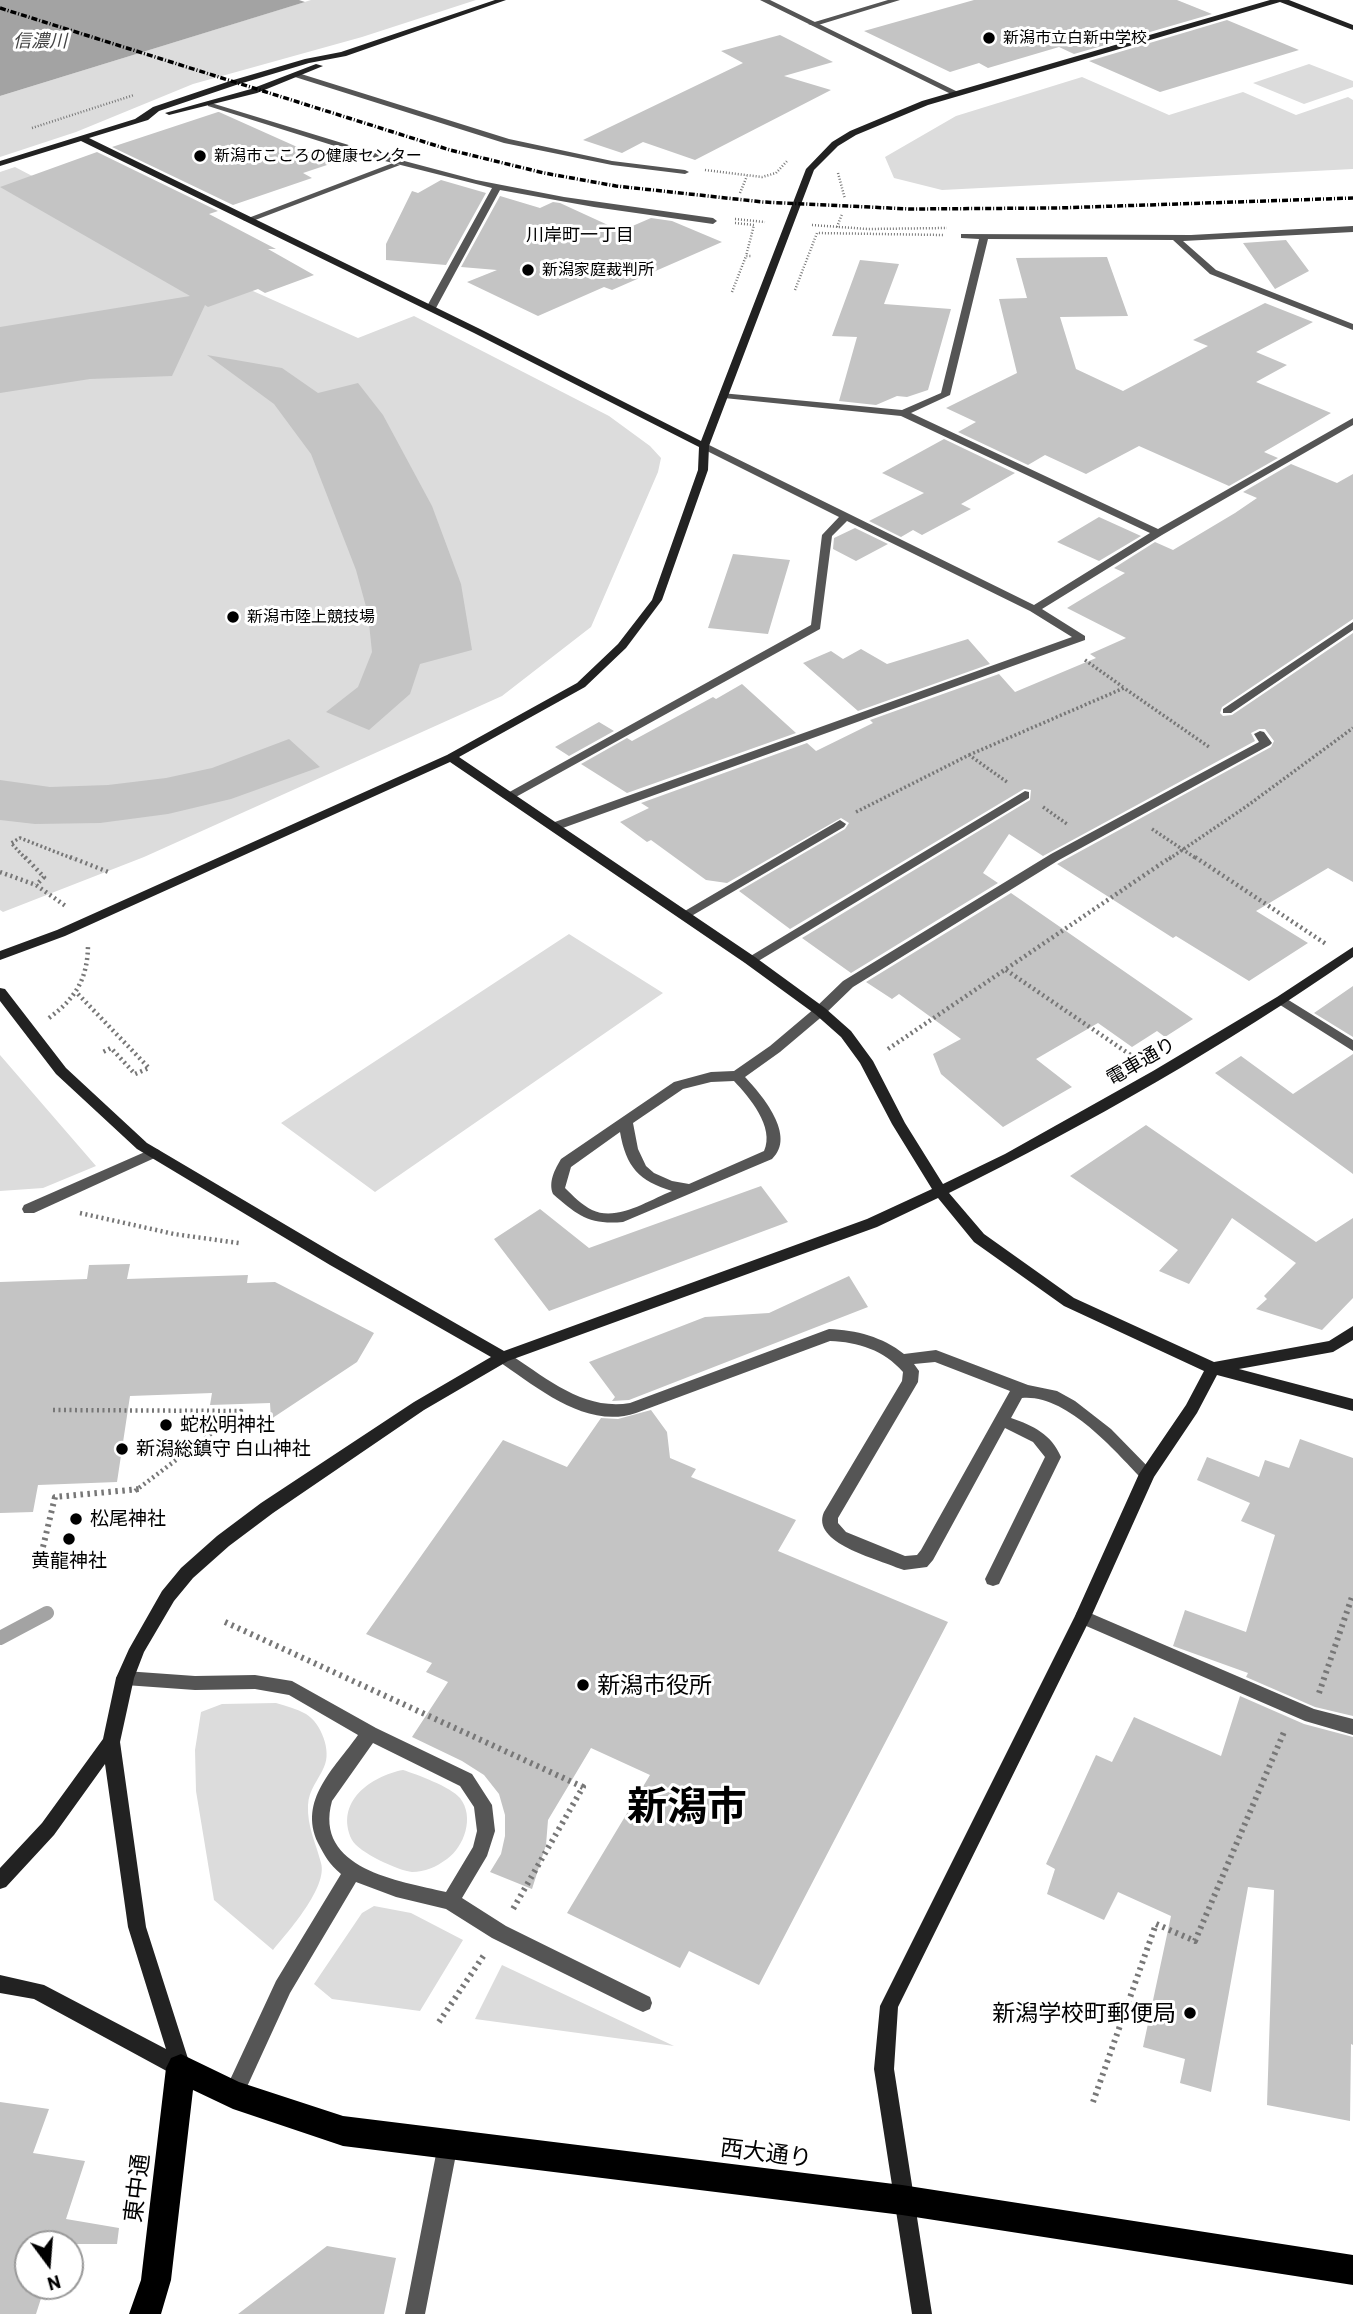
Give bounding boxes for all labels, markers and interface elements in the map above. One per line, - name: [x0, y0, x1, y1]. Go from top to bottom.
- place label: 新潟市立白新中学校: [1003, 28, 1147, 48]
- water label: 信濃川: [13, 30, 67, 52]
- marker: 新潟市立白新中学校: [981, 30, 997, 46]
- place label: 新潟市こころの健康センター: [214, 146, 422, 166]
- marker: 新潟市こころの健康センター: [192, 148, 208, 164]
- district label: 川岸町一丁目: [526, 224, 634, 246]
- place label: 新潟家庭裁判所: [542, 260, 654, 280]
- marker: 新潟家庭裁判所: [520, 262, 536, 278]
- place label: 新潟市陸上競技場: [247, 607, 375, 627]
- marker: 新潟市陸上競技場: [225, 609, 241, 625]
- street label: 電車通り: [1102, 1032, 1180, 1090]
- place label: 蛇松明神社: [180, 1414, 275, 1436]
- marker: 蛇松明神社: [158, 1417, 174, 1433]
- place label: 新潟総鎮守 白山神社: [136, 1438, 311, 1460]
- marker: 新潟総鎮守 白山神社: [114, 1441, 130, 1457]
- place label: 松尾神社: [90, 1508, 166, 1530]
- marker: 松尾神社: [68, 1511, 84, 1527]
- marker: 黄龍神社: [61, 1531, 77, 1547]
- place label: 黄龍神社: [31, 1550, 107, 1572]
- place label: 新潟市役所: [597, 1671, 712, 1699]
- marker: 新潟市役所: [575, 1677, 591, 1693]
- district label: 新潟市: [627, 1783, 747, 1831]
- place label: 新潟学校町郵便局: [992, 1999, 1176, 2027]
- marker: 新潟学校町郵便局: [1182, 2005, 1198, 2021]
- street label: 西大通り: [719, 2134, 813, 2172]
- street label: 東中通: [119, 2152, 155, 2224]
- north arrow: [14, 2230, 84, 2300]
- text: N: [45, 2271, 64, 2297]

